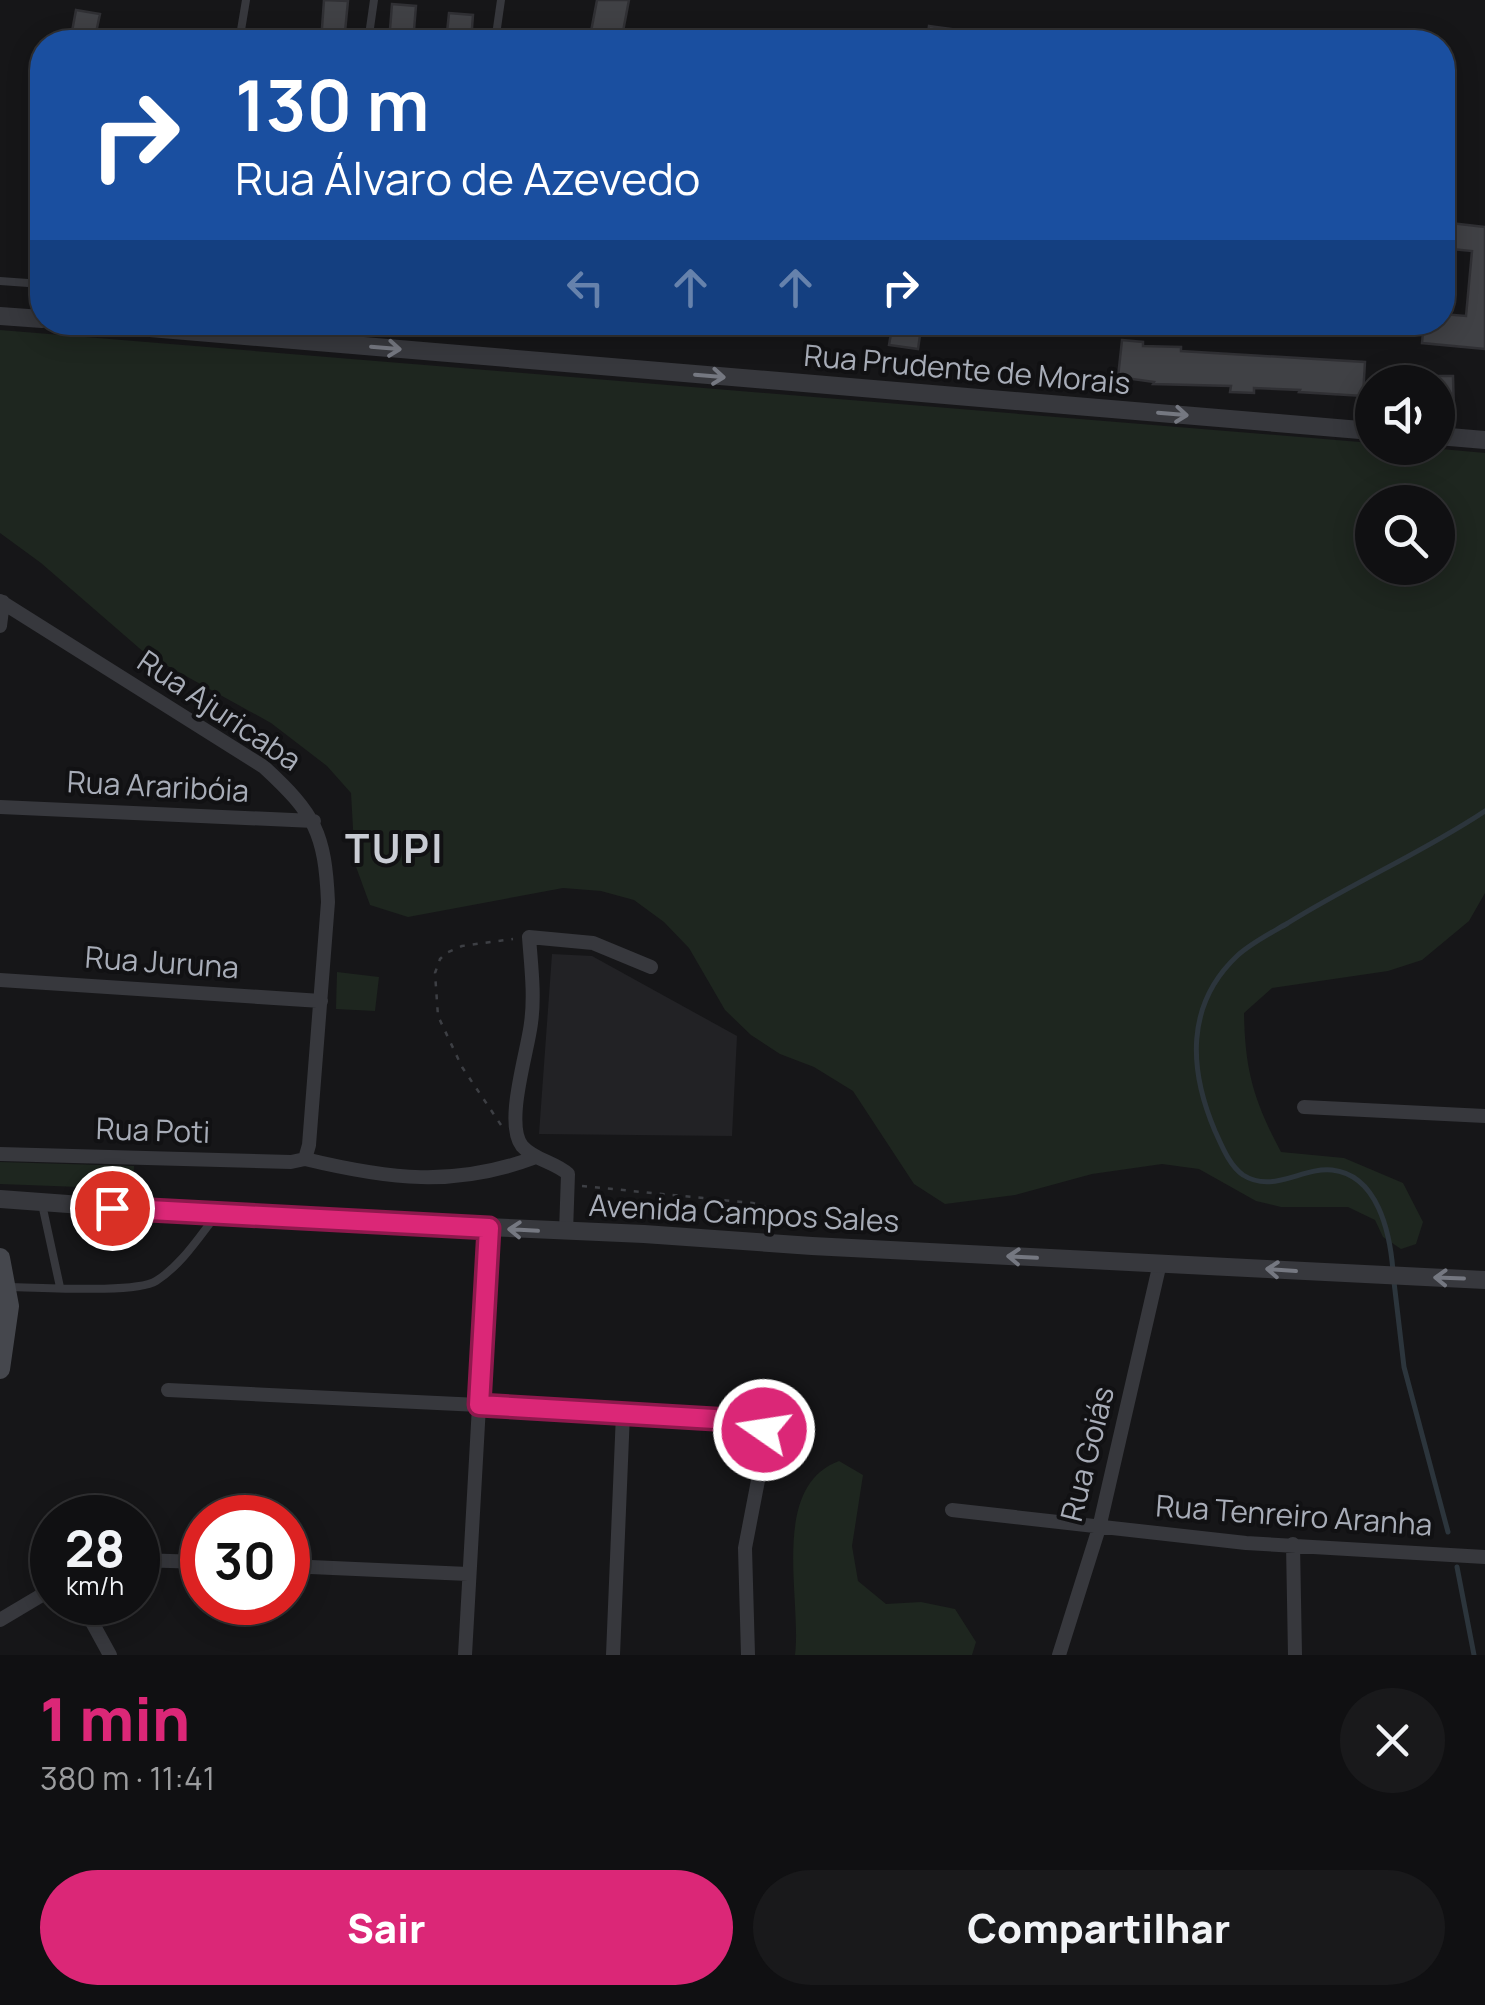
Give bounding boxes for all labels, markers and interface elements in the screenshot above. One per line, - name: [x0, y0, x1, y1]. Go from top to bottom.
- text: 130 m: [235, 56, 429, 152]
- icon: right: [70, 70, 200, 200]
- text: Rua Álvaro de Azevedo: [235, 147, 700, 209]
- icon: left: [558, 260, 613, 315]
- icon: ahead: [663, 260, 718, 315]
- icon: ahead: [768, 260, 823, 315]
- icon: right: [873, 260, 928, 315]
- street label: Rua Prudente de Morais: [802, 334, 1132, 403]
- one-way arrow: [369, 339, 401, 358]
- map controls: [1355, 365, 1455, 585]
- button: sound: [1355, 365, 1455, 465]
- one-way arrow: [693, 366, 725, 385]
- one-way arrow: [1156, 405, 1189, 424]
- button: search: [1355, 485, 1455, 585]
- street label: Rua Ajuricaba: [130, 640, 310, 780]
- street label: Rua Araribóia: [66, 760, 250, 811]
- district label: TUPI: [345, 820, 445, 875]
- street label: Rua Juruna: [84, 936, 240, 987]
- street label: Rua Poti: [95, 1107, 211, 1152]
- pin: [70, 1166, 155, 1251]
- icon: arrive: [85, 1181, 140, 1236]
- street label: Avenida Campos Sales: [588, 1184, 900, 1241]
- one-way arrow: [507, 1220, 539, 1239]
- one-way arrow: [1006, 1247, 1038, 1266]
- one-way arrow: [1265, 1260, 1297, 1279]
- one-way arrow: [1433, 1269, 1465, 1288]
- position arrow: [712, 1378, 816, 1482]
- street label: Rua Goiás: [1050, 1382, 1123, 1525]
- street label: Rua Tenreiro Aranha: [1154, 1484, 1434, 1545]
- speed limit sign: 30: [180, 1495, 310, 1625]
- text: 28: [65, 1514, 125, 1582]
- text: km/h: [66, 1568, 124, 1603]
- text: 1 min: [40, 1677, 190, 1759]
- button: close: [1340, 1688, 1445, 1793]
- text: 380 m · 11:41: [40, 1756, 215, 1800]
- button: Sair: [40, 1870, 733, 1985]
- button: Compartilhar: [753, 1870, 1445, 1985]

